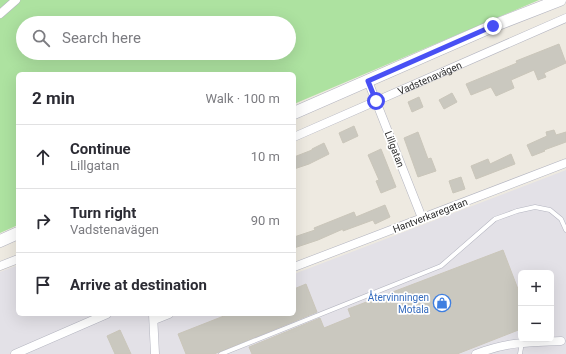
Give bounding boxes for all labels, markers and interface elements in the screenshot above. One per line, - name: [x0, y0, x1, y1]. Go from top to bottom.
- search box: [16, 16, 296, 60]
- route end: [484, 17, 502, 35]
- icon: search: [30, 27, 52, 49]
- text: Search here: [62, 29, 141, 47]
- street label: Vadstenavägen: [396, 59, 463, 97]
- text: 2 min: [32, 88, 75, 108]
- text: Walk · 100 m: [205, 91, 280, 106]
- route start: [367, 92, 385, 110]
- street label: Lillgatan: [383, 129, 406, 169]
- text: Continue: [70, 140, 131, 158]
- icon: ahead: [32, 146, 54, 168]
- text: 10 m: [251, 149, 280, 164]
- text: Lillgatan: [70, 158, 119, 173]
- street label: Hantverkaregatan: [391, 196, 469, 235]
- text: Turn right: [70, 204, 136, 222]
- icon: right: [32, 210, 54, 232]
- text: 90 m: [251, 213, 280, 228]
- text: Vadstenavägen: [70, 222, 159, 237]
- map controls: [518, 270, 554, 342]
- button: +: [518, 270, 554, 306]
- icon: arrive: [32, 274, 54, 296]
- text: Arrive at destination: [70, 276, 207, 294]
- place label: Återvinningen Motala: [368, 290, 429, 315]
- shop icon: Återvinningen Motala: [432, 293, 452, 313]
- button: −: [518, 306, 554, 342]

